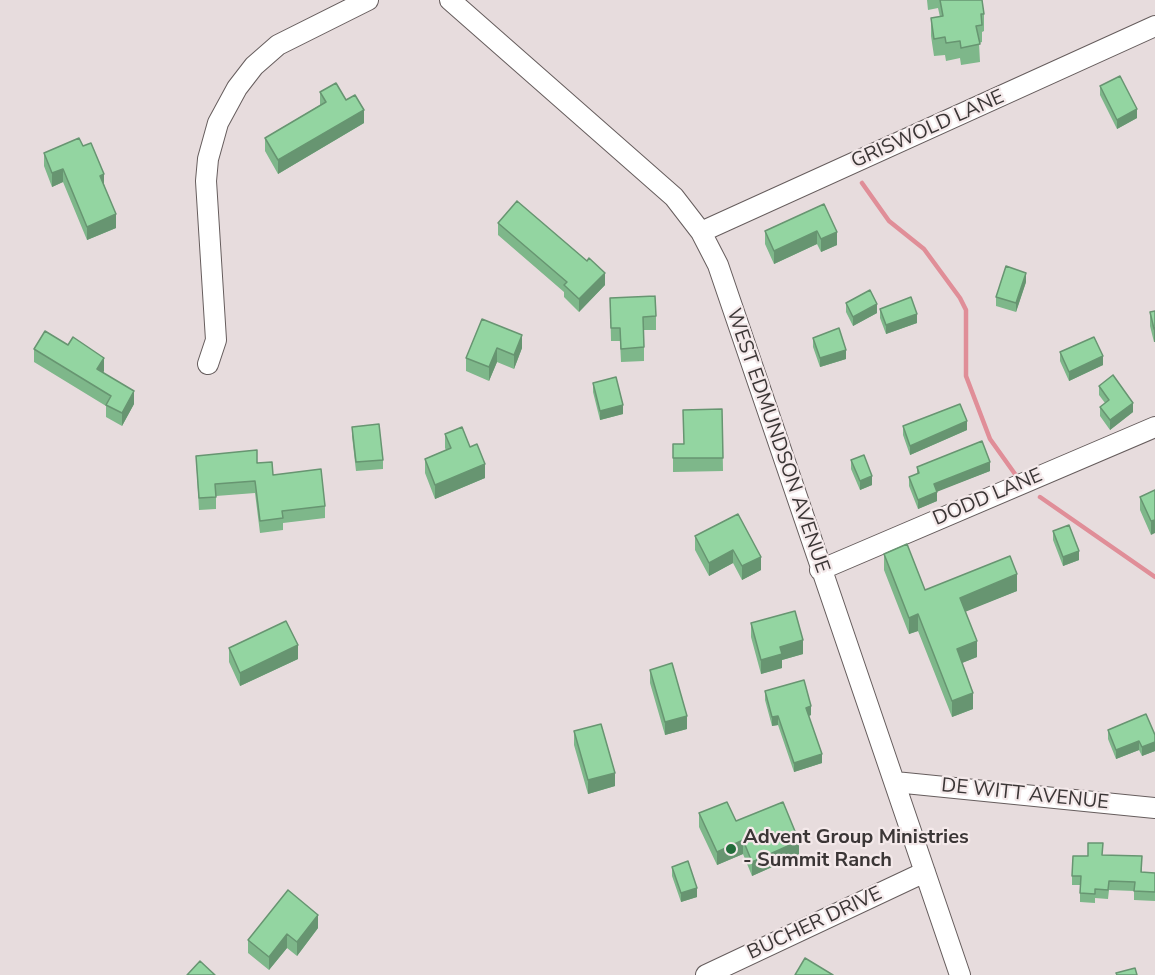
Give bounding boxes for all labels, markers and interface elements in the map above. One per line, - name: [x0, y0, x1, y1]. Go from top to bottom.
- street label: GRISWOLD LANE: [848, 86, 1008, 174]
- street label: WEST EDMUNDSON AVENUE: [720, 306, 834, 576]
- street label: DODD LANE: [930, 464, 1046, 532]
- street label: DE WITT AVENUE: [940, 774, 1110, 816]
- place label: Advent Group Ministries - Summit Ranch: [743, 826, 969, 873]
- marker: Advent Group Ministries - Summit Ranch: [724, 842, 738, 856]
- street label: BUCHER DRIVE: [744, 882, 886, 966]

